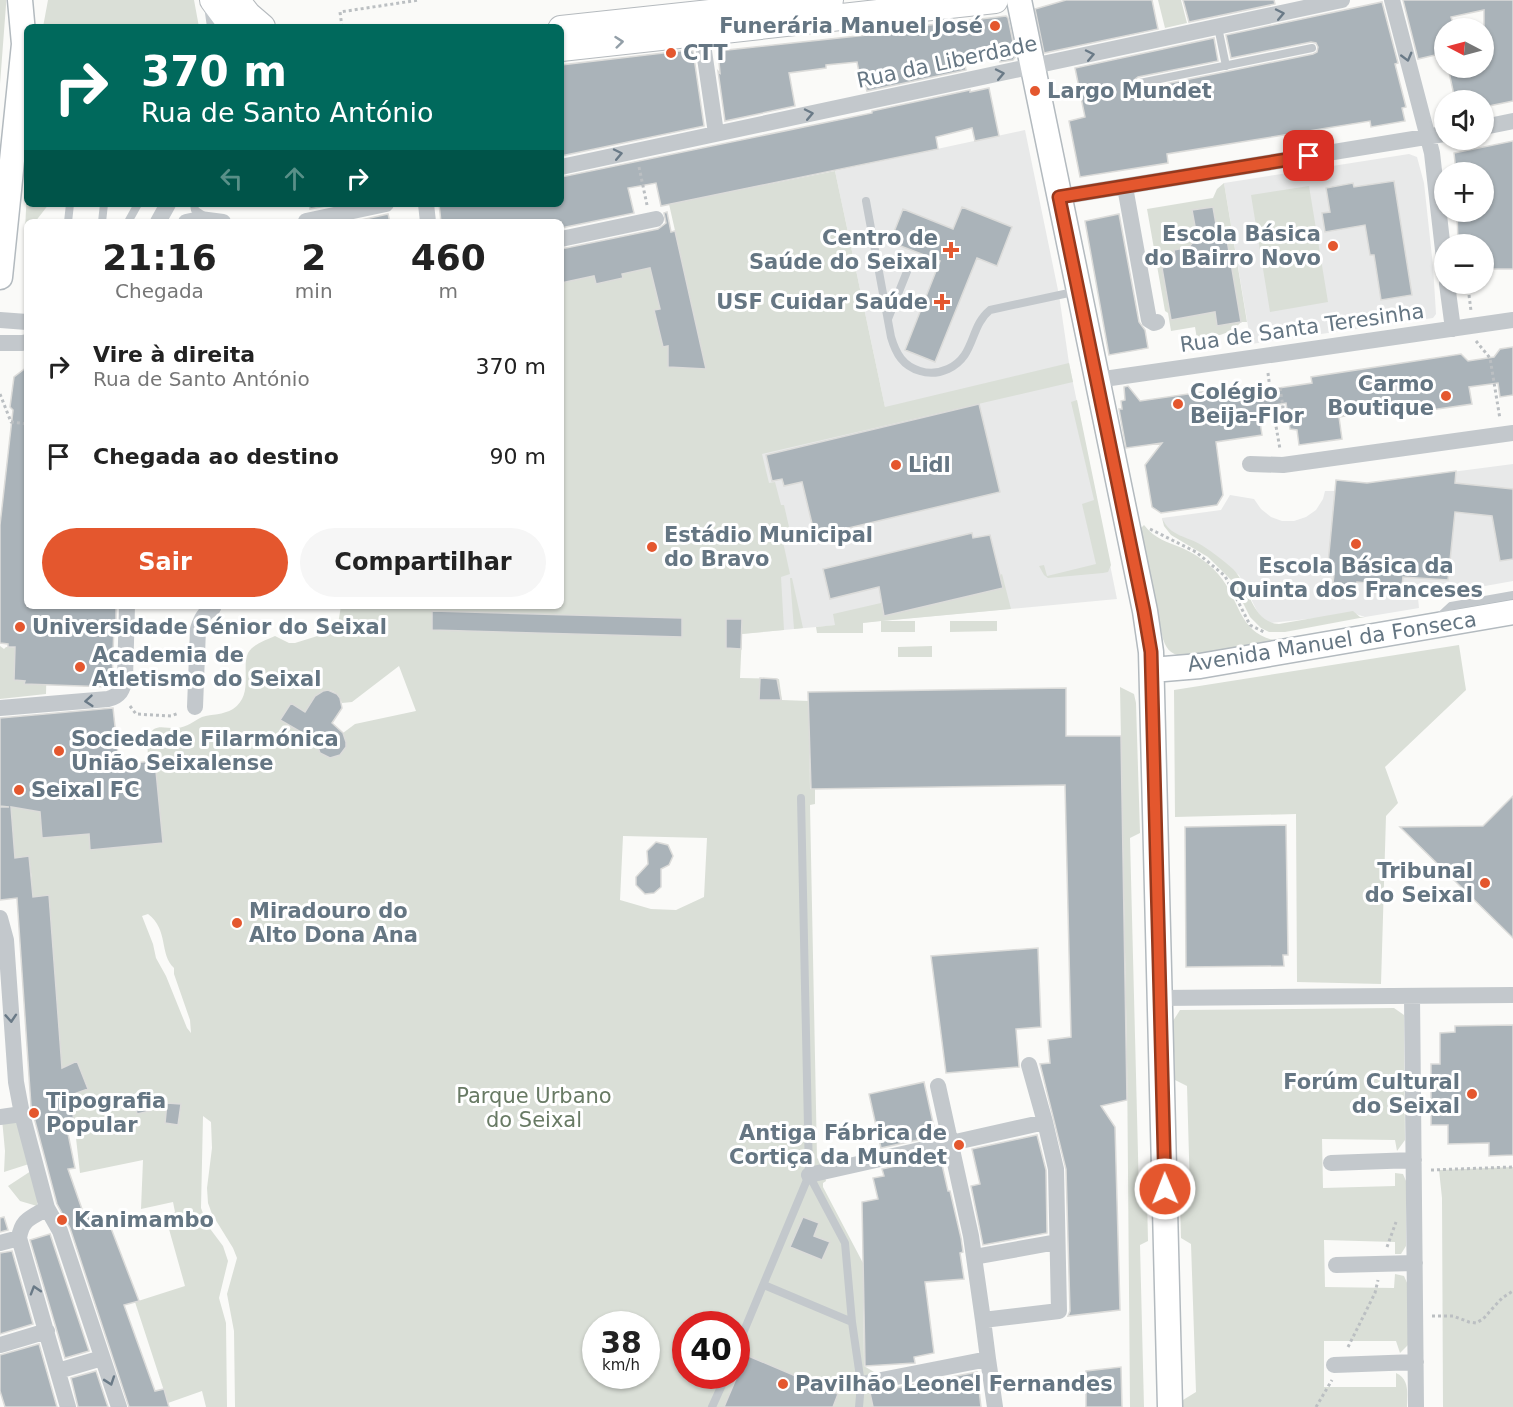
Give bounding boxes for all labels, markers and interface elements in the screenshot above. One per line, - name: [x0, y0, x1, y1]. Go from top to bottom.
- one-way arrow: [1275, 8, 1285, 21]
- place label: Funerária Manuel José: [719, 14, 983, 38]
- north arrow: [1434, 18, 1494, 78]
- map controls: [1434, 18, 1494, 294]
- marker: Funerária Manuel José: [988, 19, 1002, 33]
- street label: Rua da Liberdade: [855, 31, 1039, 93]
- one-way arrow: [615, 36, 624, 49]
- place label: CTT: [683, 41, 728, 65]
- marker: CTT: [664, 46, 678, 60]
- text: 370 m: [141, 47, 287, 96]
- icon: right: [42, 48, 120, 126]
- one-way arrow: [1085, 49, 1095, 62]
- one-way arrow: [1399, 51, 1412, 61]
- one-way arrow: [995, 68, 1005, 81]
- place label: Largo Mundet: [1047, 79, 1212, 103]
- marker: Largo Mundet: [1028, 84, 1042, 98]
- button: sound: [1434, 90, 1494, 150]
- text: Rua de Santo António: [141, 97, 433, 128]
- one-way arrow: [804, 108, 814, 121]
- pin: [1283, 130, 1334, 181]
- icon: arrive: [1292, 139, 1325, 172]
- one-way arrow: [613, 148, 623, 161]
- icon: left: [215, 162, 248, 195]
- icon: ahead: [278, 162, 311, 195]
- icon: right: [341, 162, 374, 195]
- button: +: [1434, 162, 1494, 222]
- place label: Escola Básica do Bairro Novo: [1144, 222, 1321, 270]
- place label: Centro de Saúde do Seixal: [749, 226, 938, 274]
- button: −: [1434, 234, 1494, 294]
- text: 21:16: [102, 237, 217, 278]
- text: 2: [301, 237, 326, 278]
- text: 460: [411, 237, 486, 278]
- marker: Escola Básica do Bairro Novo: [1326, 239, 1340, 253]
- marker: Centro de Saúde do Seixal: [942, 241, 960, 259]
- text: Chegada: [115, 279, 204, 303]
- text: min: [295, 279, 333, 303]
- text: m: [439, 279, 458, 303]
- place label: USF Cuidar Saúde: [716, 290, 928, 314]
- marker: USF Cuidar Saúde: [933, 293, 951, 311]
- street label: Rua de Santa Teresinha: [1178, 299, 1426, 357]
- text: Vire à direita: [93, 342, 255, 367]
- icon: right: [42, 350, 75, 383]
- text: 370 m: [476, 354, 546, 379]
- text: Rua de Santo António: [93, 367, 310, 391]
- place label: Carmo Boutique: [1327, 372, 1434, 420]
- place label: Colégio Beija-Flor: [1190, 380, 1305, 428]
- marker: Carmo Boutique: [1439, 389, 1453, 403]
- marker: Colégio Beija-Flor: [1171, 397, 1185, 411]
- icon: arrive: [42, 440, 75, 473]
- text: Chegada ao destino: [93, 444, 339, 469]
- text: 90 m: [490, 444, 546, 469]
- place label: Lidl: [908, 453, 951, 477]
- marker: Lidl: [889, 458, 903, 472]
- place label: Estádio Municipal do Bravo: [664, 523, 873, 571]
- button: Sair: [42, 528, 288, 597]
- button: Compartilhar: [300, 528, 546, 597]
- marker: Escola Básica da Quinta dos Franceses: [1349, 537, 1363, 551]
- marker: Estádio Municipal do Bravo: [645, 540, 659, 554]
- place label: Escola Básica da Quinta dos Franceses: [1229, 554, 1483, 602]
- street label: Avenida Manuel da Fonseca: [1186, 607, 1478, 677]
- place label: Universidade Sénior do Seixal: [32, 615, 387, 639]
- marker: Universidade Sénior do Seixal: [13, 620, 27, 634]
- place label: Academia de Atletismo do Seixal: [92, 643, 321, 691]
- marker: Academia de Atletismo do Seixal: [73, 660, 87, 674]
- one-way arrow: [84, 694, 93, 707]
- place label: Sociedade Filarmónica União Seixalense: [71, 727, 339, 775]
- marker: Sociedade Filarmónica União Seixalense: [52, 744, 66, 758]
- place label: Seixal FC: [31, 778, 140, 802]
- marker: Seixal FC: [12, 783, 26, 797]
- place label: Tribunal do Seixal: [1365, 859, 1473, 907]
- marker: Tribunal do Seixal: [1478, 876, 1492, 890]
- place label: Miradouro do Alto Dona Ana: [249, 899, 418, 947]
- marker: Miradouro do Alto Dona Ana: [230, 916, 244, 930]
- one-way arrow: [5, 1013, 18, 1022]
- place label: Forúm Cultural do Seixal: [1283, 1070, 1460, 1118]
- park label: Parque Urbano do Seixal: [456, 1084, 612, 1132]
- marker: Forúm Cultural do Seixal: [1465, 1087, 1479, 1101]
- place label: Tipografia Popular: [46, 1089, 166, 1137]
- marker: Tipografia Popular: [27, 1106, 41, 1120]
- place label: Antiga Fábrica de Cortiça da Mundet: [729, 1121, 947, 1169]
- marker: Antiga Fábrica de Cortiça da Mundet: [952, 1138, 966, 1152]
- position arrow: [1133, 1157, 1197, 1221]
- place label: Kanimambo: [74, 1208, 214, 1232]
- marker: Kanimambo: [55, 1213, 69, 1227]
- one-way arrow: [30, 1285, 42, 1296]
- speed limit sign: 40: [672, 1311, 750, 1389]
- text: 38: [600, 1325, 642, 1360]
- text: km/h: [602, 1356, 640, 1374]
- place label: Pavilhão Leonel Fernandes: [795, 1372, 1113, 1396]
- one-way arrow: [103, 1375, 116, 1386]
- marker: Pavilhão Leonel Fernandes: [776, 1377, 790, 1391]

